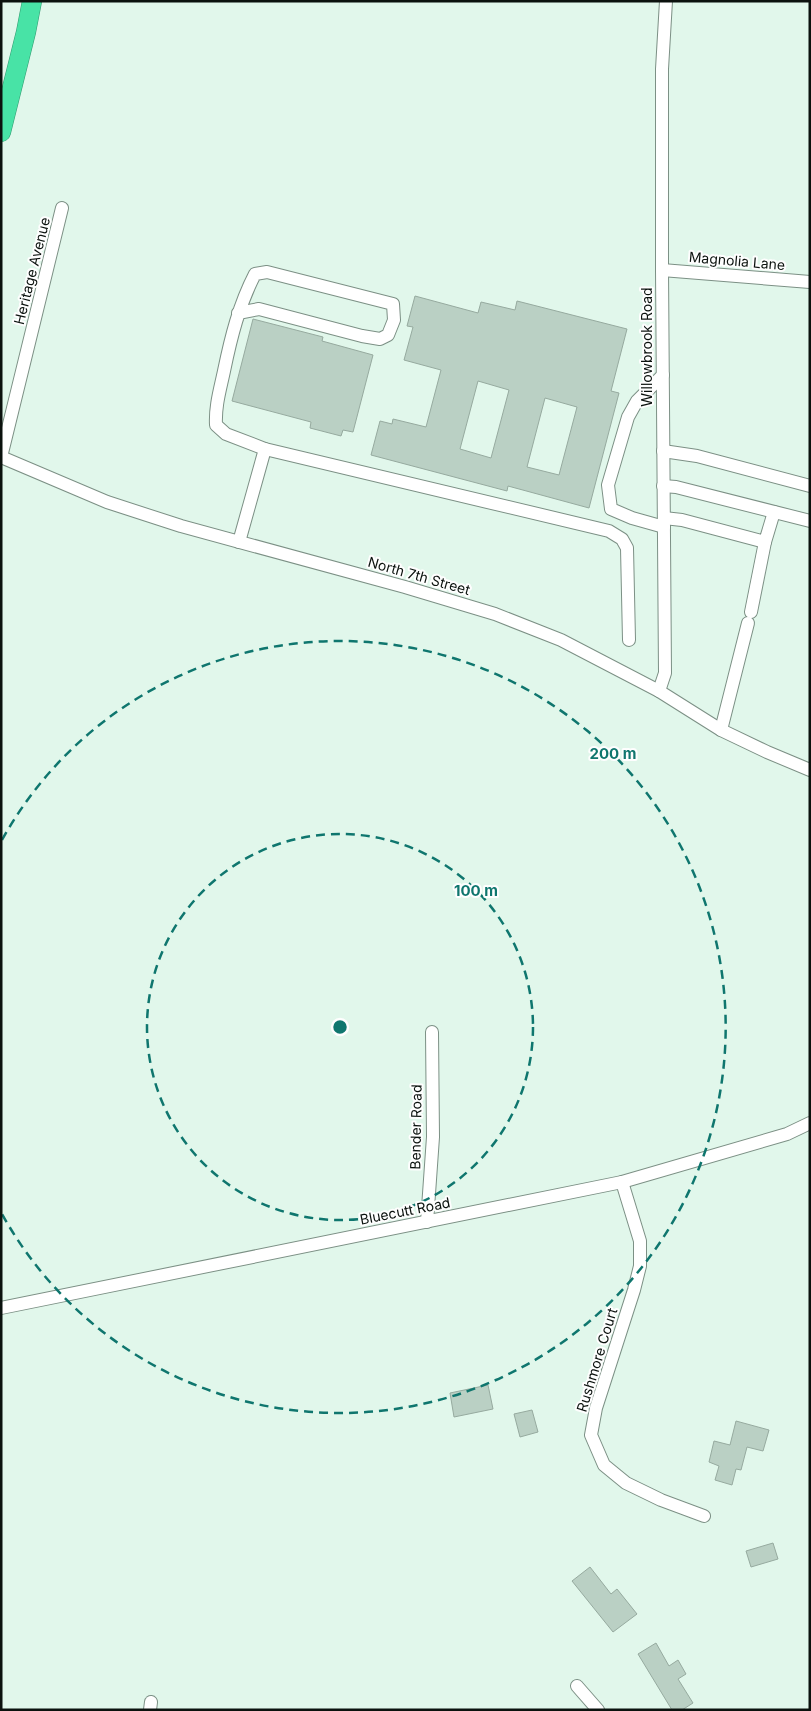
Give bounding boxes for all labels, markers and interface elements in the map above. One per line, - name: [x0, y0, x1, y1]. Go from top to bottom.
- street label: Heritage Avenue: [10, 216, 53, 326]
- street label: Magnolia Lane: [688, 248, 786, 273]
- street label: Willowbrook Road: [638, 287, 655, 407]
- street label: North 7th Street: [366, 553, 473, 598]
- text: 200 m: [590, 744, 636, 763]
- text: 100 m: [454, 881, 498, 900]
- centre of rings: [331, 1018, 349, 1036]
- street label: Bender Road: [406, 1084, 425, 1170]
- street label: Bluecutt Road: [358, 1193, 452, 1228]
- street label: Rushmore Court: [573, 1305, 621, 1414]

